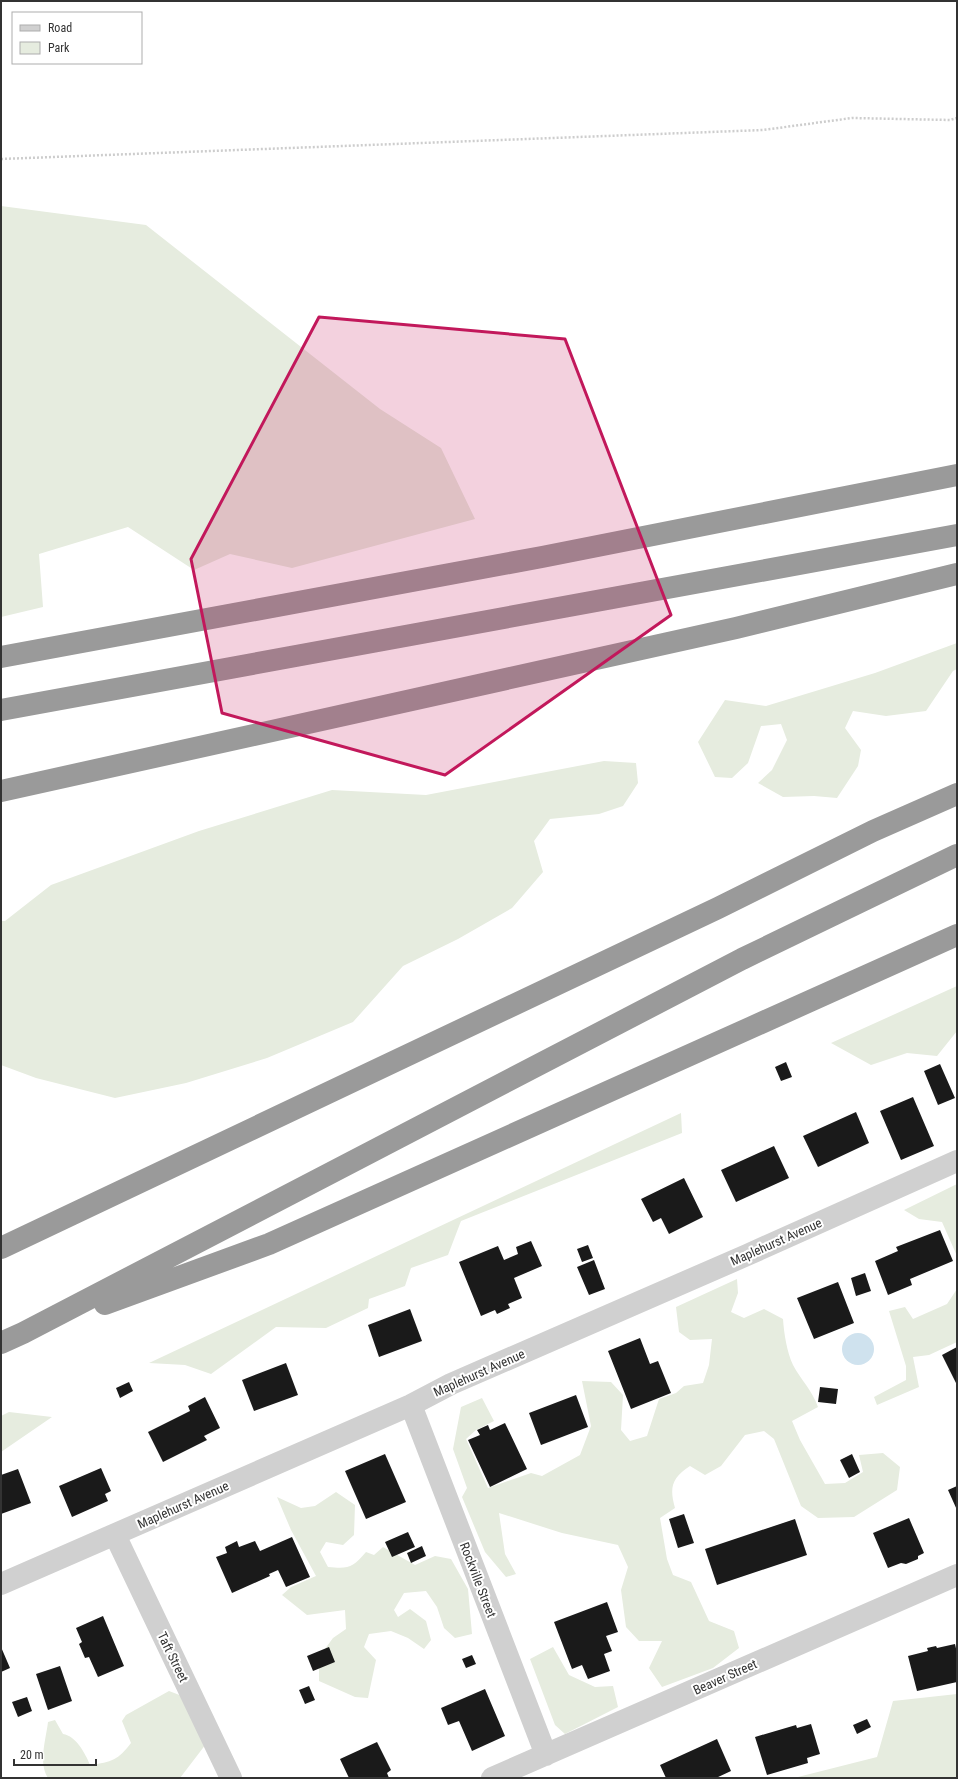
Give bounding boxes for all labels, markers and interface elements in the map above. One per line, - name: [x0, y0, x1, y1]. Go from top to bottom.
- legend: [12, 12, 142, 64]
- text: Road: [48, 21, 72, 35]
- text: Park: [48, 41, 70, 55]
- street label: Maplehurst Avenue: [728, 1215, 824, 1269]
- street label: Maplehurst Avenue: [431, 1346, 527, 1400]
- street label: Maplehurst Avenue: [135, 1478, 231, 1532]
- street label: Rockville Street: [457, 1540, 499, 1620]
- street label: Taft Street: [154, 1630, 192, 1685]
- street label: Beaver Street: [691, 1656, 759, 1698]
- scale bar: [14, 1741, 96, 1767]
- text: 20 m: [20, 1748, 44, 1762]

